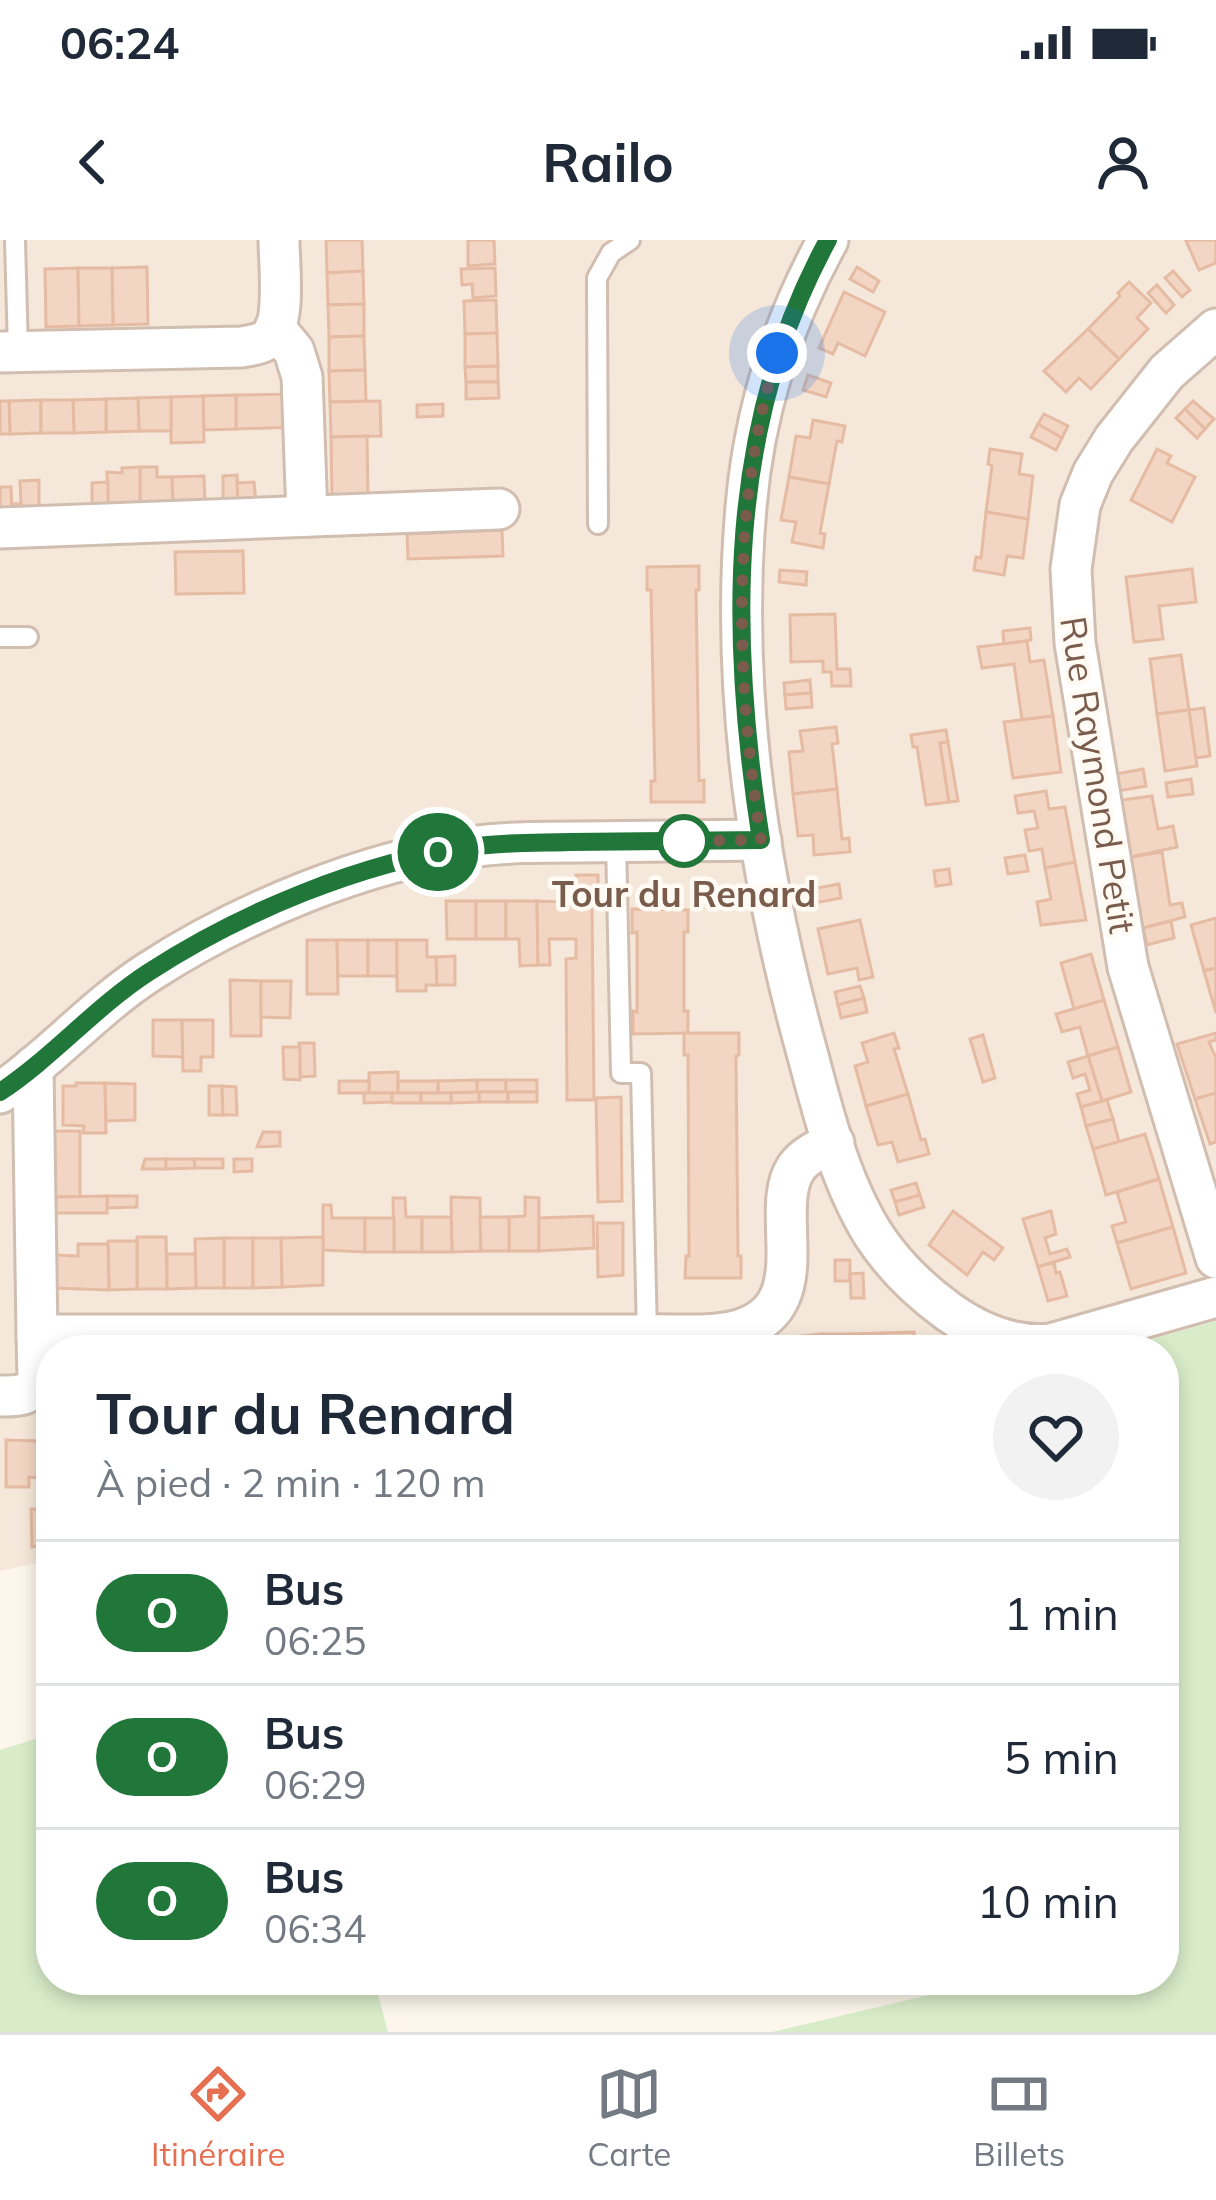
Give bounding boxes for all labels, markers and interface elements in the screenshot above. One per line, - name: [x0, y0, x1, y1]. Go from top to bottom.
- text: 06:24: [60, 14, 179, 70]
- text: Railo: [542, 128, 674, 196]
- icon: back: [60, 129, 126, 195]
- icon: person: [1090, 129, 1156, 195]
- your location: [747, 323, 807, 383]
- street label: Rue Raymond Petit: [1051, 613, 1146, 937]
- line badge: O: [399, 813, 477, 891]
- marker: Tour du Renard: [659, 816, 709, 866]
- text: O: [421, 825, 455, 878]
- place label: Tour du Renard: [552, 871, 816, 916]
- button: heart: [993, 1374, 1119, 1500]
- text: Tour du Renard: [96, 1377, 515, 1448]
- text: À pied · 2 min · 120 m: [96, 1458, 485, 1507]
- text: Bus: [264, 1560, 344, 1616]
- text: 1 min: [1004, 1585, 1119, 1641]
- text: O: [145, 1586, 179, 1639]
- text: 06:25: [264, 1616, 367, 1665]
- text: Bus: [264, 1704, 344, 1760]
- text: 5 min: [1004, 1729, 1119, 1785]
- text: O: [145, 1730, 179, 1783]
- text: 06:29: [264, 1760, 367, 1809]
- text: Bus: [264, 1848, 344, 1904]
- text: 10 min: [977, 1873, 1119, 1929]
- text: O: [145, 1874, 179, 1927]
- text: 06:34: [264, 1904, 367, 1953]
- tab: Itinéraire: [151, 2061, 285, 2174]
- tab: Carte: [587, 2061, 671, 2174]
- tab: Billets: [973, 2061, 1065, 2174]

